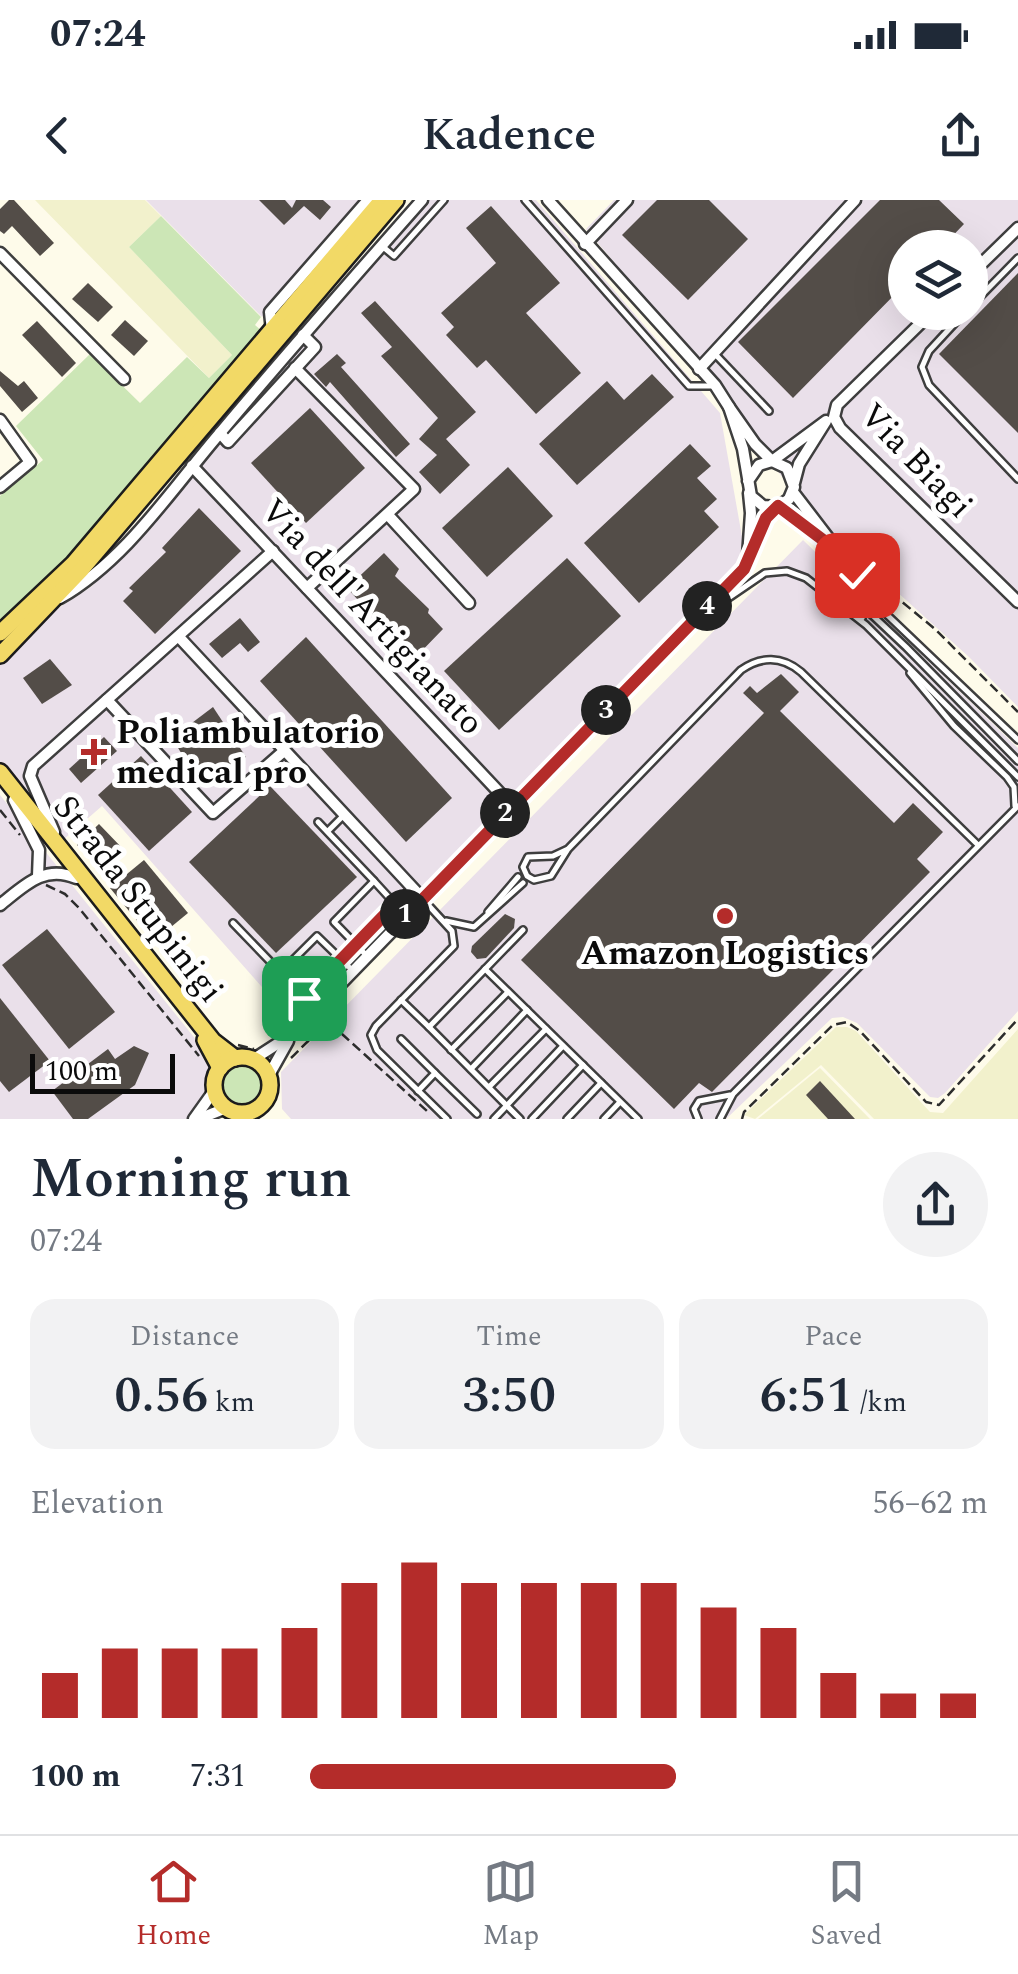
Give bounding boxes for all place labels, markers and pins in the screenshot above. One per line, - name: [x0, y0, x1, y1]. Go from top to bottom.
- pin: [815, 533, 900, 618]
- pin: 4: [682, 581, 732, 631]
- pin: 3: [581, 685, 631, 735]
- place label: Poliambulatorio medical pro: [116, 706, 379, 799]
- marker: Poliambulatorio medical pro: [81, 739, 107, 765]
- pin: 2: [480, 788, 530, 838]
- pin: 1: [380, 889, 430, 939]
- marker: Amazon Logistics: [714, 905, 736, 927]
- place label: Amazon Logistics: [581, 927, 869, 980]
- pin: [262, 956, 347, 1041]

